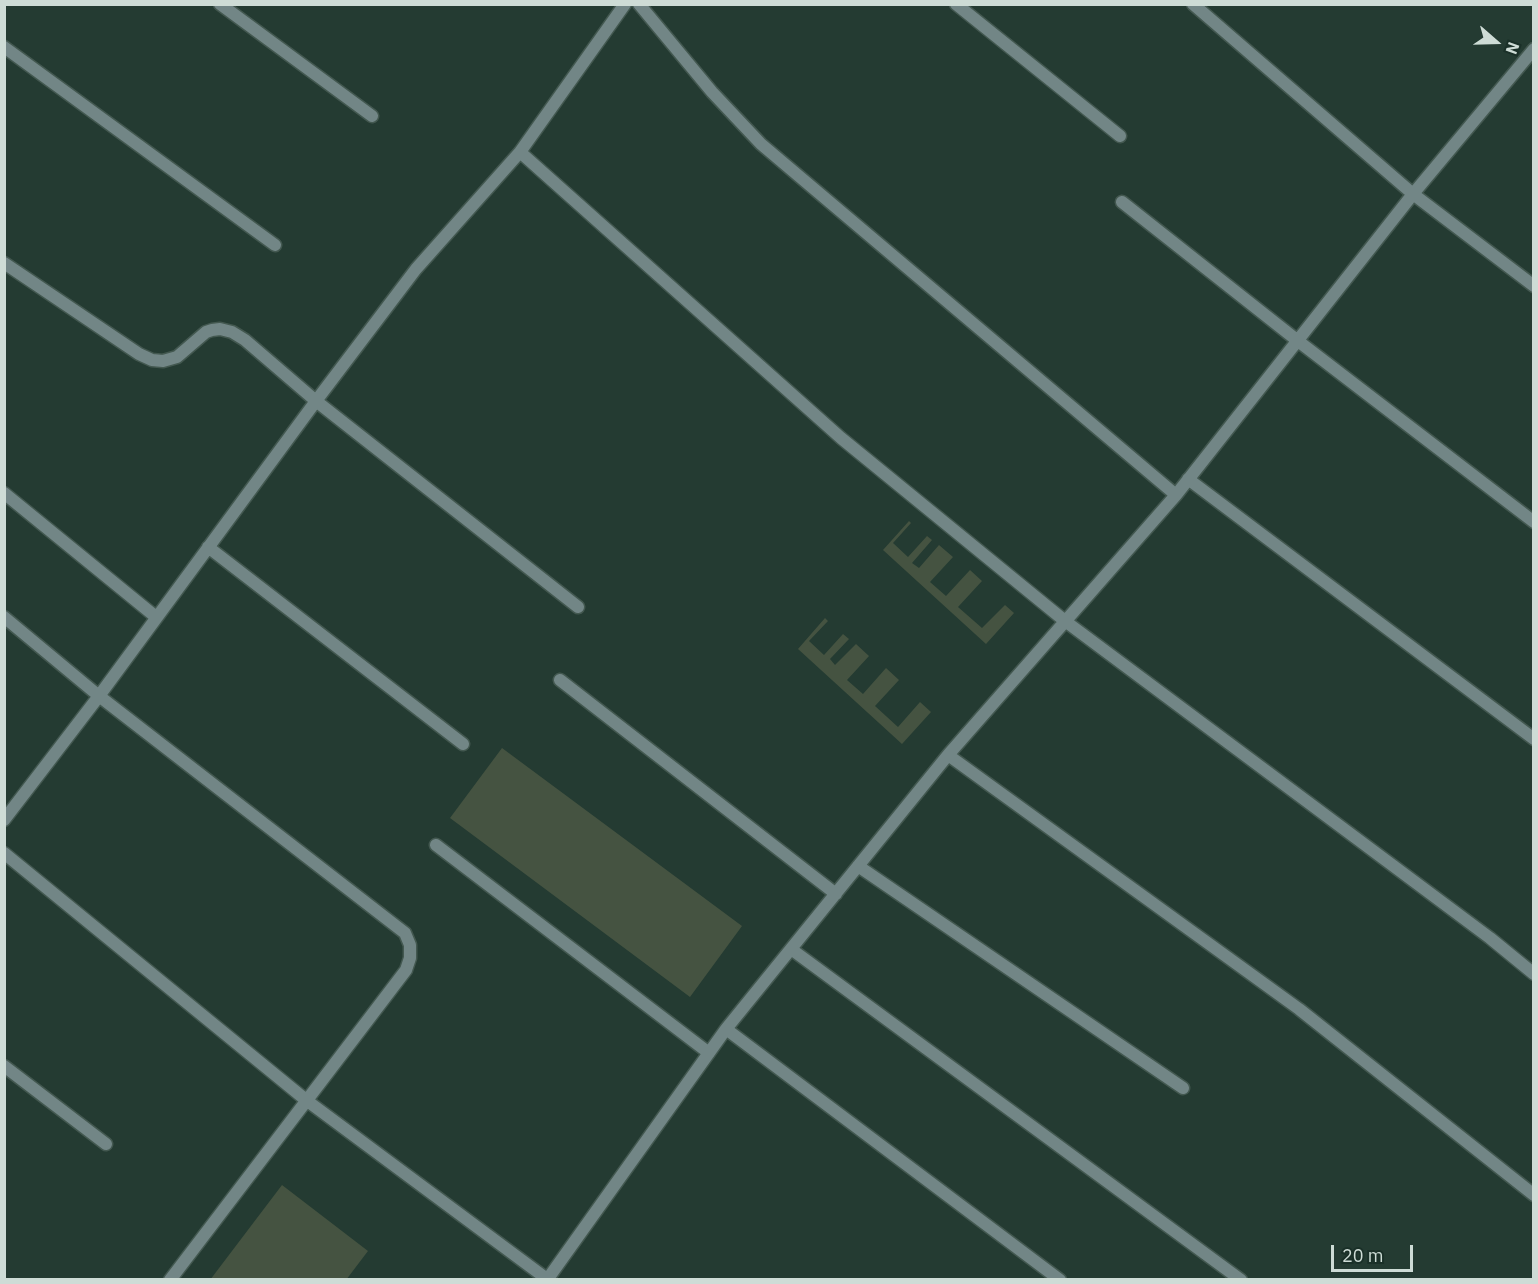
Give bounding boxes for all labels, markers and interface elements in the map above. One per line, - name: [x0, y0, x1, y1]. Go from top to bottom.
- north arrow: [1466, 12, 1526, 72]
- text: N: [1502, 39, 1524, 57]
- scale bar: [1334, 1233, 1416, 1271]
- text: 20 m: [1342, 1244, 1384, 1267]

